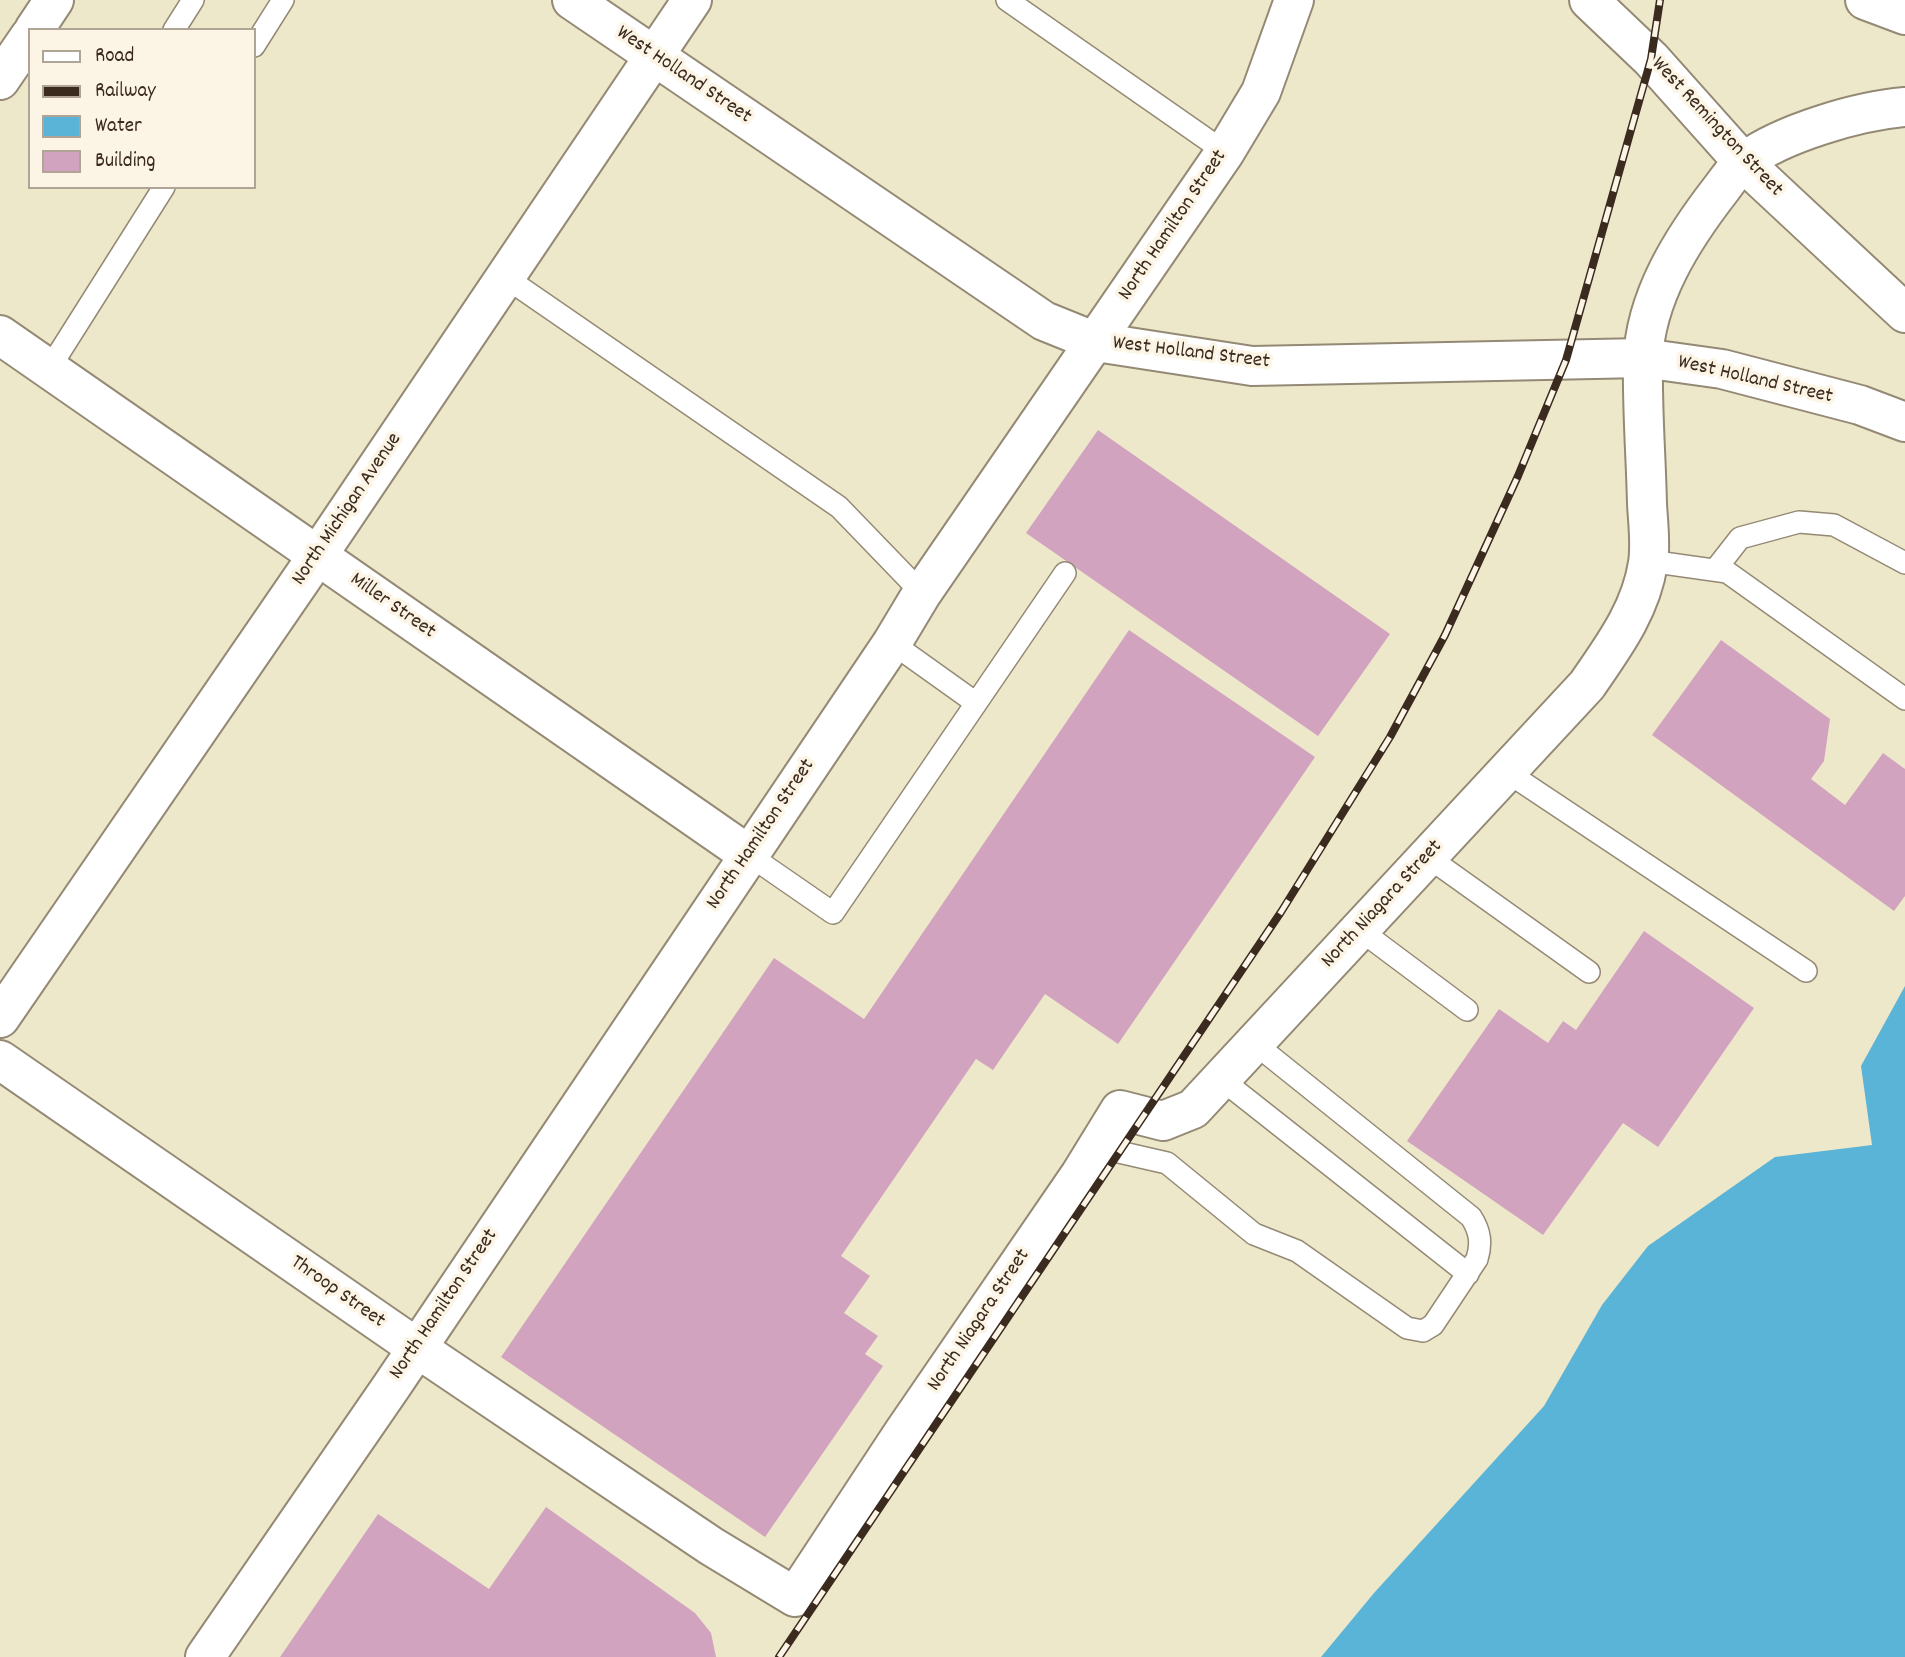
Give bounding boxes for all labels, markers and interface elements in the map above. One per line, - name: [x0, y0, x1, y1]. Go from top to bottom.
- street label: West Holland Street: [610, 21, 756, 131]
- legend: [28, 28, 256, 189]
- text: Road: [95, 42, 134, 72]
- street label: West Remington Street: [1645, 53, 1787, 203]
- text: Railway: [95, 77, 156, 107]
- text: Water: [95, 112, 142, 142]
- street label: North Hamilton Street: [1114, 146, 1234, 306]
- text: Building: [95, 147, 155, 177]
- street label: West Holland Street: [1111, 332, 1271, 376]
- street label: West Holland Street: [1675, 351, 1835, 411]
- street label: North Michigan Avenue: [288, 429, 408, 591]
- street label: Miller Street: [344, 568, 440, 646]
- street label: North Hamilton Street: [702, 755, 822, 915]
- street label: North Niagara Street: [1317, 836, 1449, 974]
- street label: North Hamilton Street: [385, 1225, 505, 1385]
- street label: North Niagara Street: [923, 1245, 1037, 1397]
- street label: Throop Street: [285, 1251, 389, 1335]

